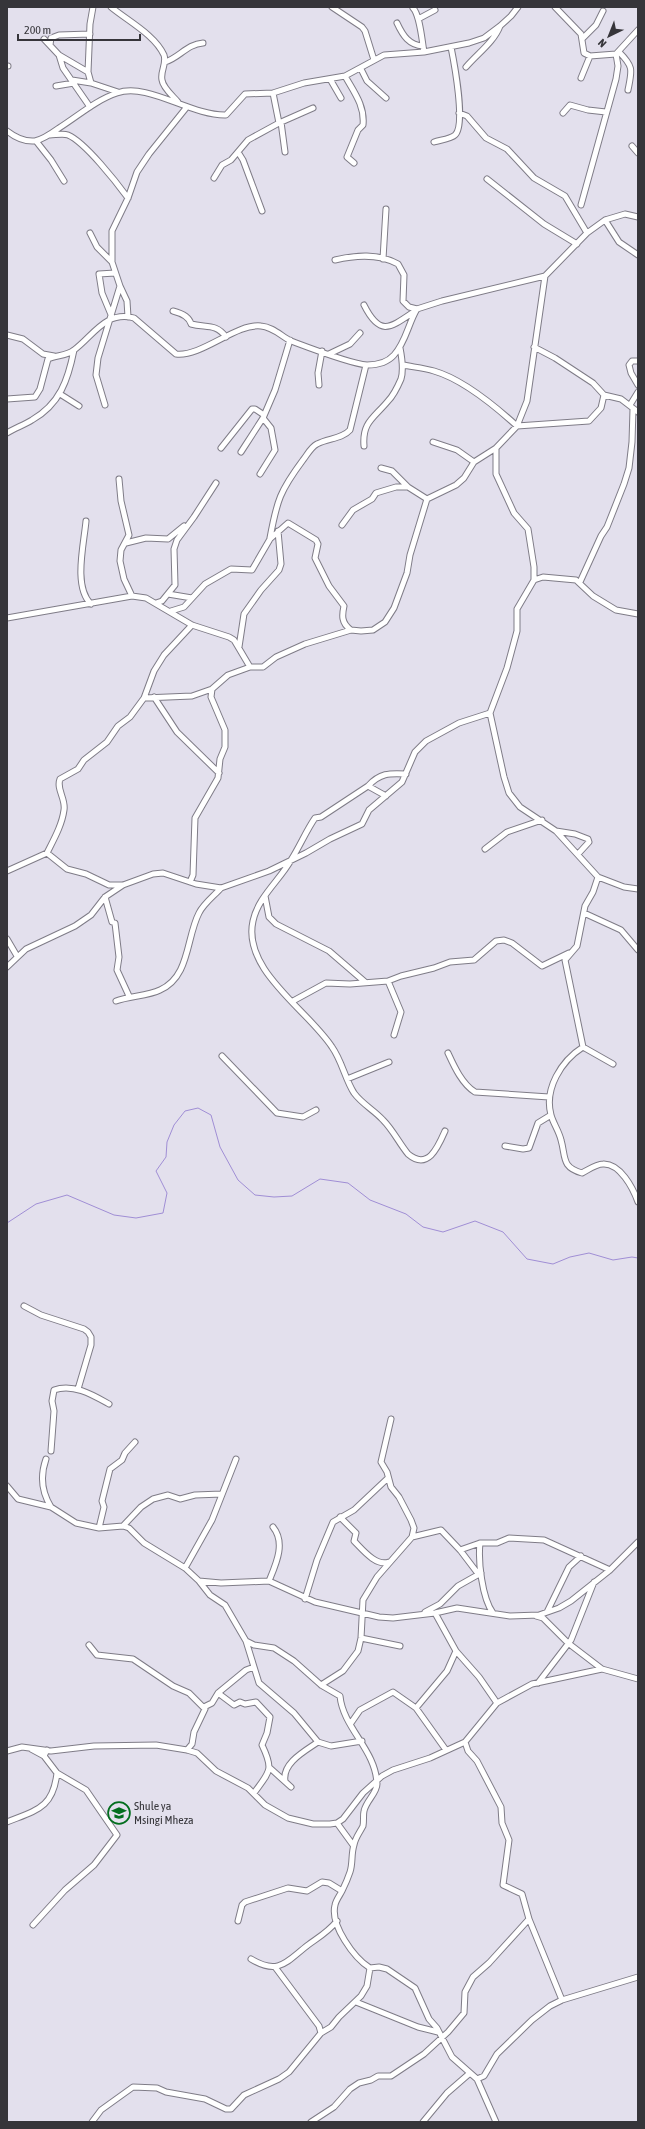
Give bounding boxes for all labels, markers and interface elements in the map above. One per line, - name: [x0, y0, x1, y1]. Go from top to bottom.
- scale bar: [18, 16, 140, 42]
- north arrow: [589, 16, 629, 56]
- text: 200 m: [24, 23, 51, 37]
- text: N: [596, 37, 609, 50]
- place label: Shule ya Msingi Mheza: [134, 1799, 194, 1827]
- school or university icon: Shule ya Msingi Mheza: [106, 1800, 132, 1826]

